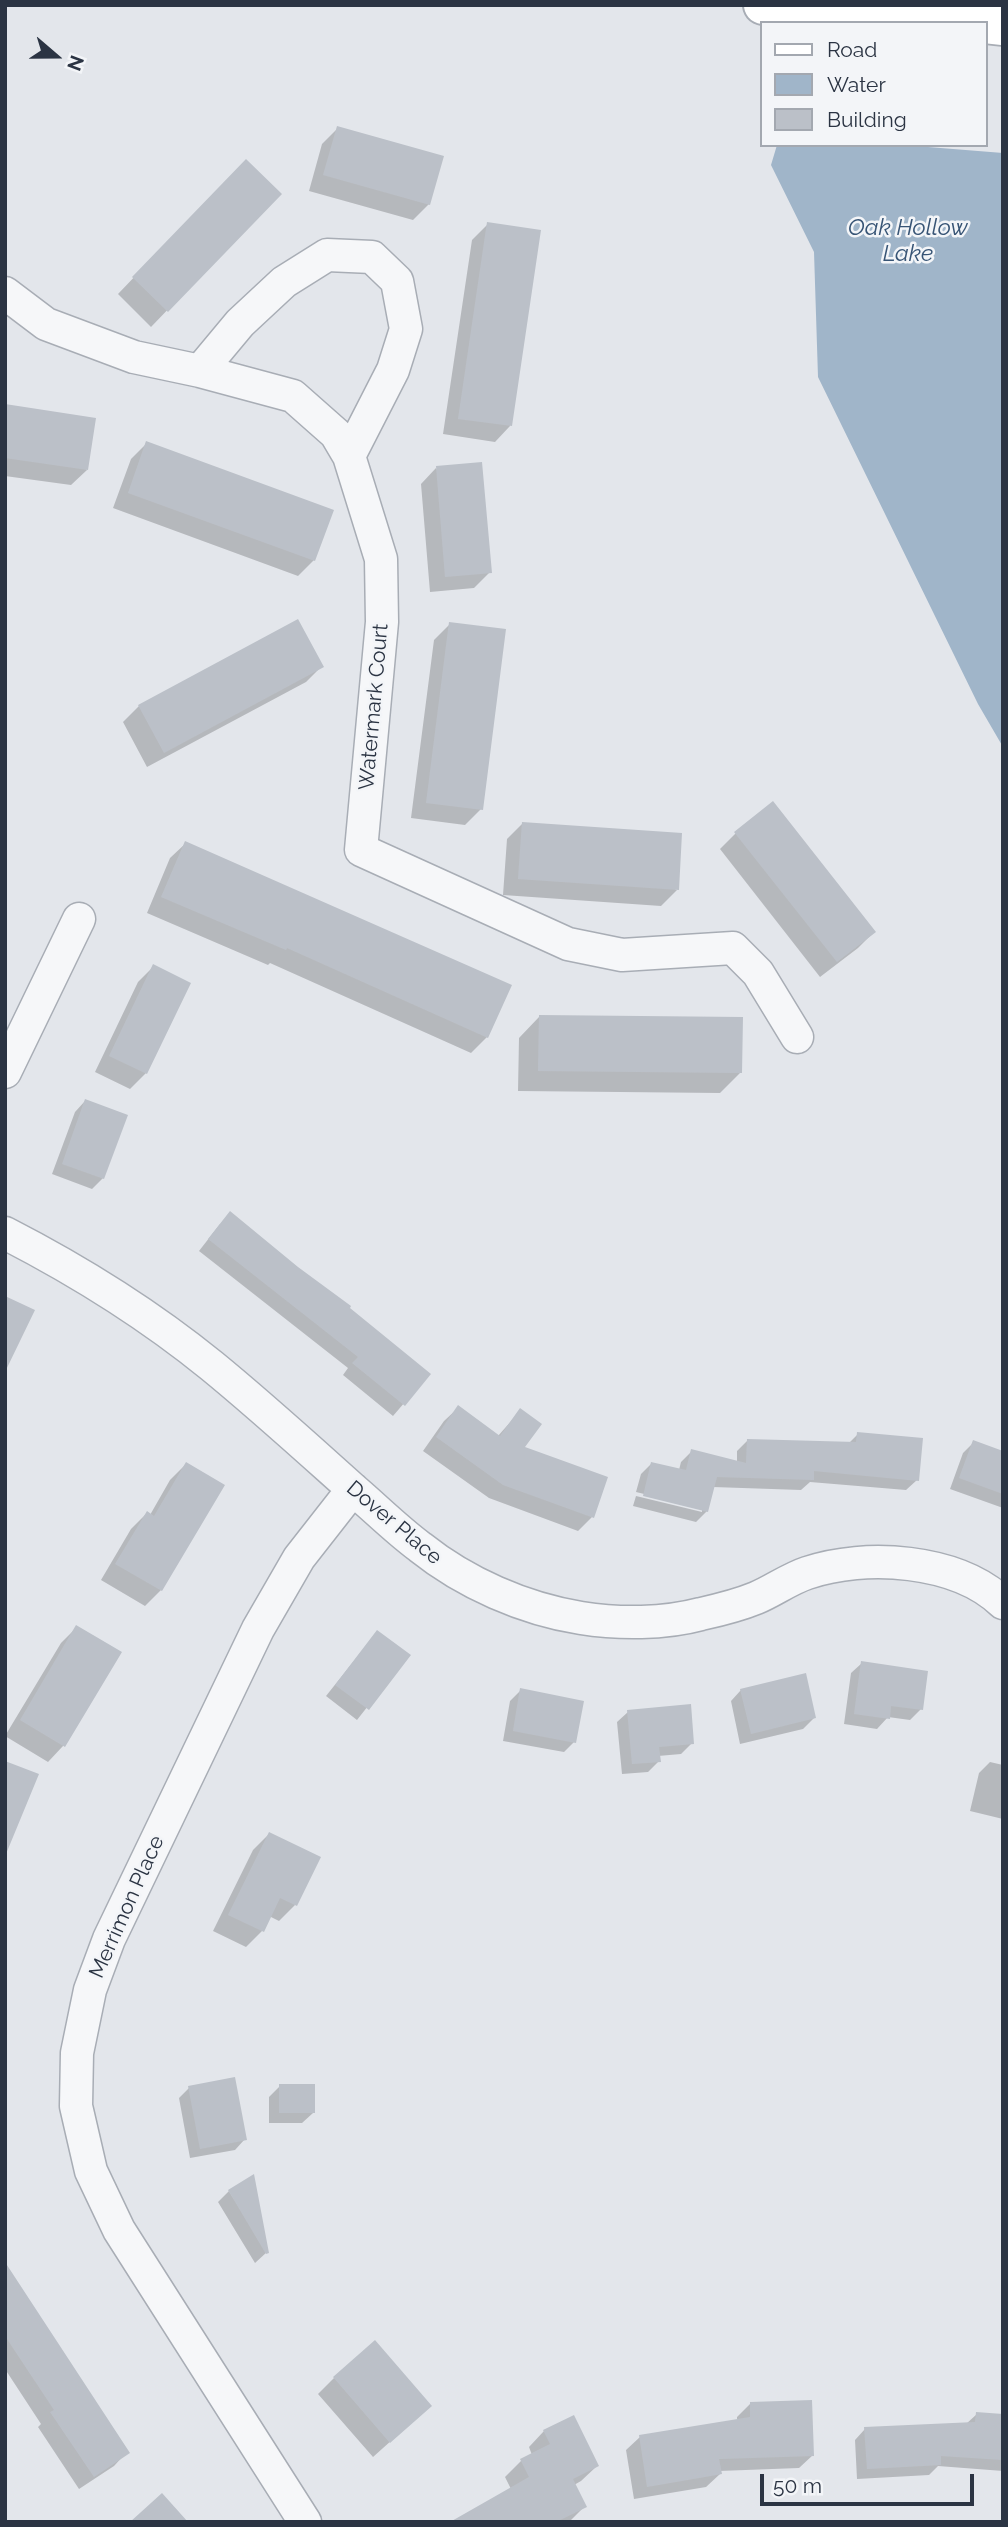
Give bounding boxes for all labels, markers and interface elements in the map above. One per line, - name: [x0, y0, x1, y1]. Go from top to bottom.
- north arrow: [21, 21, 91, 91]
- legend: [760, 21, 987, 147]
- text: Road: [827, 37, 877, 62]
- text: N: [63, 53, 89, 74]
- text: Water: [827, 72, 886, 97]
- text: Building: [827, 107, 907, 132]
- water label: Oak Hollow Lake: [848, 214, 968, 268]
- street label: Watermark Court: [354, 623, 394, 791]
- street label: Dover Place: [341, 1476, 447, 1570]
- street label: Merrimon Place: [84, 1832, 170, 1982]
- scale bar: [763, 2460, 976, 2504]
- text: 50 m: [773, 2473, 822, 2498]

